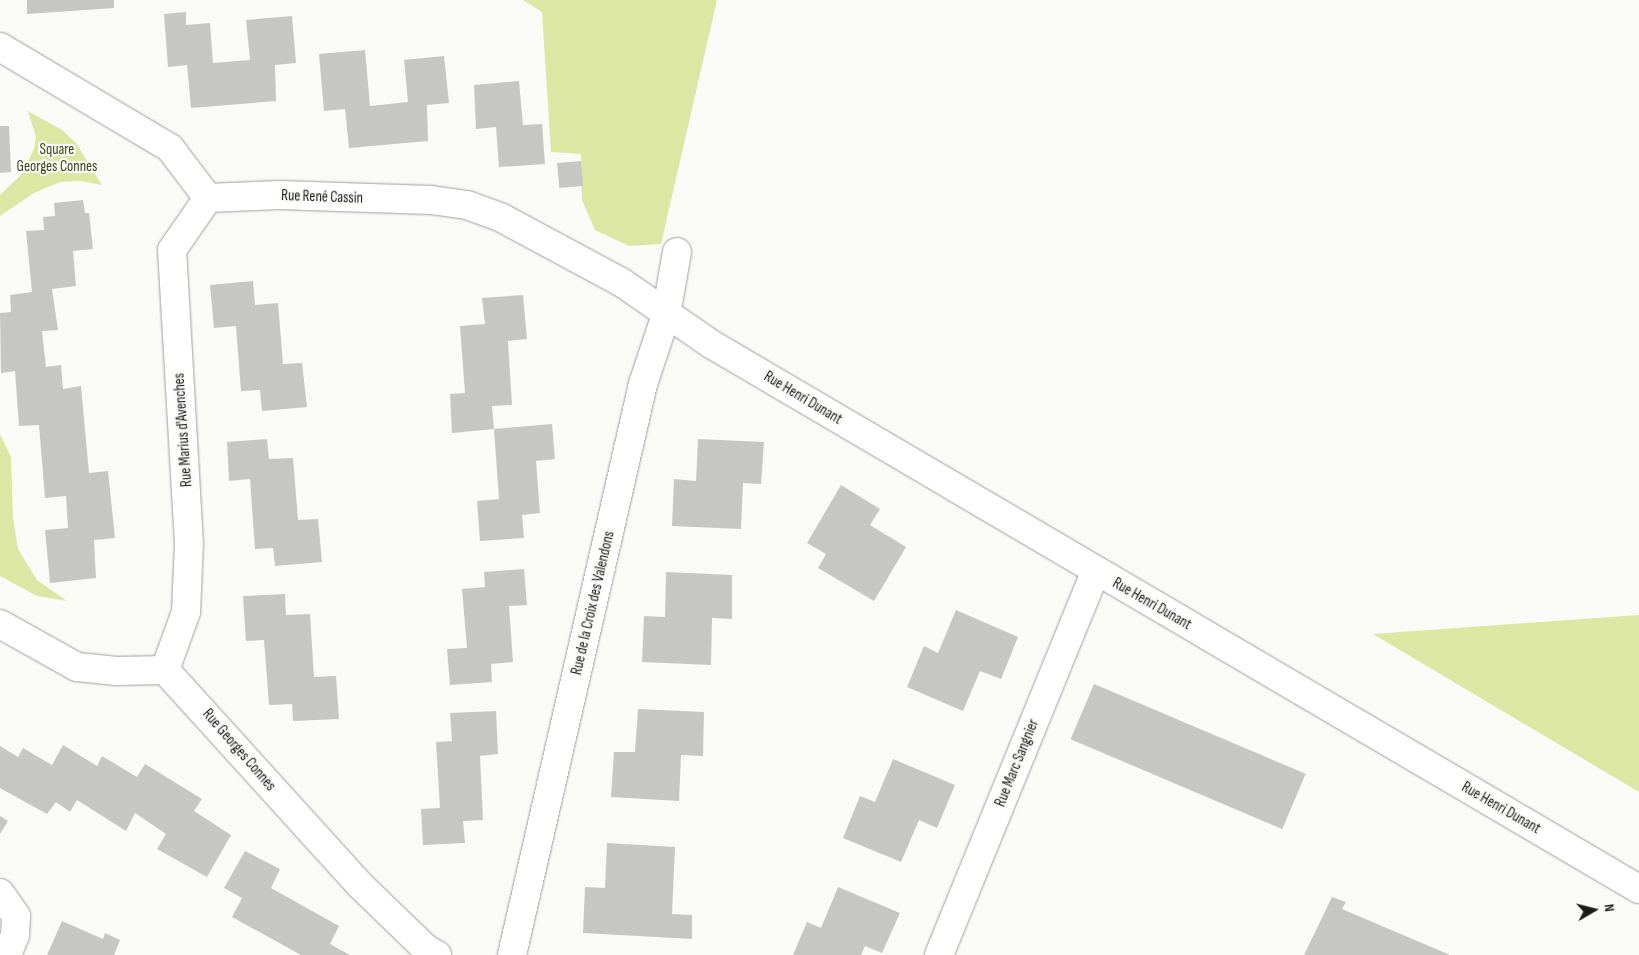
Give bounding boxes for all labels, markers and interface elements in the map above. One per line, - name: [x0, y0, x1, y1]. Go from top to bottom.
- park label: Square Georges Connes: [16, 140, 98, 175]
- street label: Rue René Cassin: [281, 187, 363, 207]
- street label: Rue Henri Dunant: [761, 368, 845, 428]
- street label: Rue Marius d'Avenches: [170, 372, 196, 488]
- street label: Rue de la Croix des Valendons: [568, 529, 618, 677]
- street label: Rue Henri Dunant: [1109, 574, 1195, 634]
- street label: Rue Georges Connes: [199, 705, 279, 795]
- street label: Rue Marc Sangnier: [991, 717, 1043, 809]
- street label: Rue Henri Dunant: [1458, 778, 1544, 838]
- north arrow: [1569, 885, 1619, 935]
- text: N: [1600, 903, 1618, 913]

